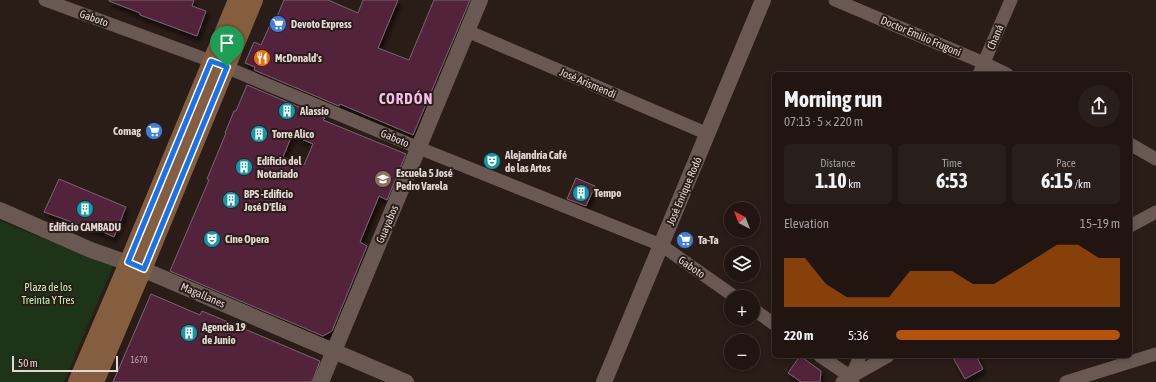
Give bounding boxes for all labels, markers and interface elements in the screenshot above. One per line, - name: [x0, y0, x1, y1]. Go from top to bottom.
- street label: Gaboto: [78, 7, 110, 29]
- supermarket icon: Devoto Express: [268, 14, 288, 34]
- street label: Doctor Emilio Frugoni: [879, 14, 963, 58]
- place label: Devoto Express: [291, 18, 352, 30]
- street label: Chaná: [984, 23, 1006, 51]
- pin: [210, 26, 244, 67]
- icon: arrive: [216, 32, 238, 54]
- restaurant icon: McDonald's: [252, 48, 272, 68]
- place label: McDonald's: [275, 52, 322, 64]
- street label: José Arismendi: [558, 66, 618, 100]
- button: share: [1078, 85, 1120, 127]
- text: Morning run: [784, 86, 882, 112]
- district label: CORDÓN: [379, 90, 433, 107]
- building icon: Alassío: [277, 101, 297, 121]
- place label: Alassío: [299, 105, 329, 117]
- text: 07:13 · 5 × 220 m: [784, 114, 863, 129]
- supermarket icon: Comag: [144, 121, 164, 141]
- building icon: Torre Alico: [249, 124, 269, 144]
- place label: Comag: [113, 125, 141, 137]
- street label: Gaboto: [379, 127, 411, 149]
- place label: Torre Alico: [272, 128, 314, 140]
- place label: Alejandría Café de las Artes: [504, 149, 567, 174]
- theatre icon: Alejandría Café de las Artes: [482, 151, 502, 171]
- place label: Edificio del Notariado: [257, 155, 302, 180]
- street label: José Enrique Rodó: [664, 155, 704, 227]
- building icon: Edificio del Notariado: [234, 157, 254, 177]
- text: Distance: [820, 157, 856, 169]
- text: Time: [942, 157, 962, 169]
- text: Pace: [1056, 157, 1076, 169]
- place label: Escuela 5 José Pedro Varela: [396, 167, 453, 192]
- school or university icon: Escuela 5 José Pedro Varela: [373, 169, 393, 189]
- text: 1.10: [815, 169, 847, 192]
- text: 6:53: [936, 169, 968, 192]
- text: 6:15: [1041, 169, 1073, 192]
- text: km: [847, 178, 861, 190]
- text: /km: [1073, 178, 1091, 190]
- building icon: Tempo: [571, 183, 591, 203]
- place label: Tempo: [594, 187, 621, 199]
- place label: BPS -Edificio José D'Elía: [243, 188, 293, 213]
- building icon: BPS -Edificio José D'Elía: [221, 190, 241, 210]
- building icon: Edificio CAMBADU: [75, 199, 95, 219]
- north arrow: [724, 202, 760, 238]
- map controls: [724, 202, 760, 370]
- street label: Guayabos: [374, 203, 400, 245]
- text: Elevation: [784, 216, 829, 231]
- text: 15–19 m: [1080, 216, 1120, 231]
- place label: Edificio CAMBADU: [49, 221, 121, 233]
- theatre icon: Cine Opera: [202, 229, 222, 249]
- supermarket icon: Ta-Ta: [675, 230, 695, 250]
- place label: Cine Opera: [225, 233, 269, 245]
- place label: Ta-Ta: [698, 234, 719, 246]
- button: layers: [724, 246, 760, 282]
- street label: Gaboto: [676, 254, 708, 280]
- street label: Magallanes: [179, 280, 227, 310]
- park label: Plaza de los Treinta Y Tres: [22, 281, 74, 306]
- button: +: [724, 290, 760, 326]
- place label: Agencia 19 de Junio: [201, 321, 246, 346]
- building icon: Agencia 19 de Junio: [179, 323, 199, 343]
- text: 220 m: [784, 328, 813, 343]
- text: 5:36: [848, 328, 869, 343]
- button: −: [724, 334, 760, 370]
- scale bar: [12, 354, 118, 373]
- house number: 1670: [131, 355, 147, 365]
- text: 50 m: [18, 357, 38, 369]

